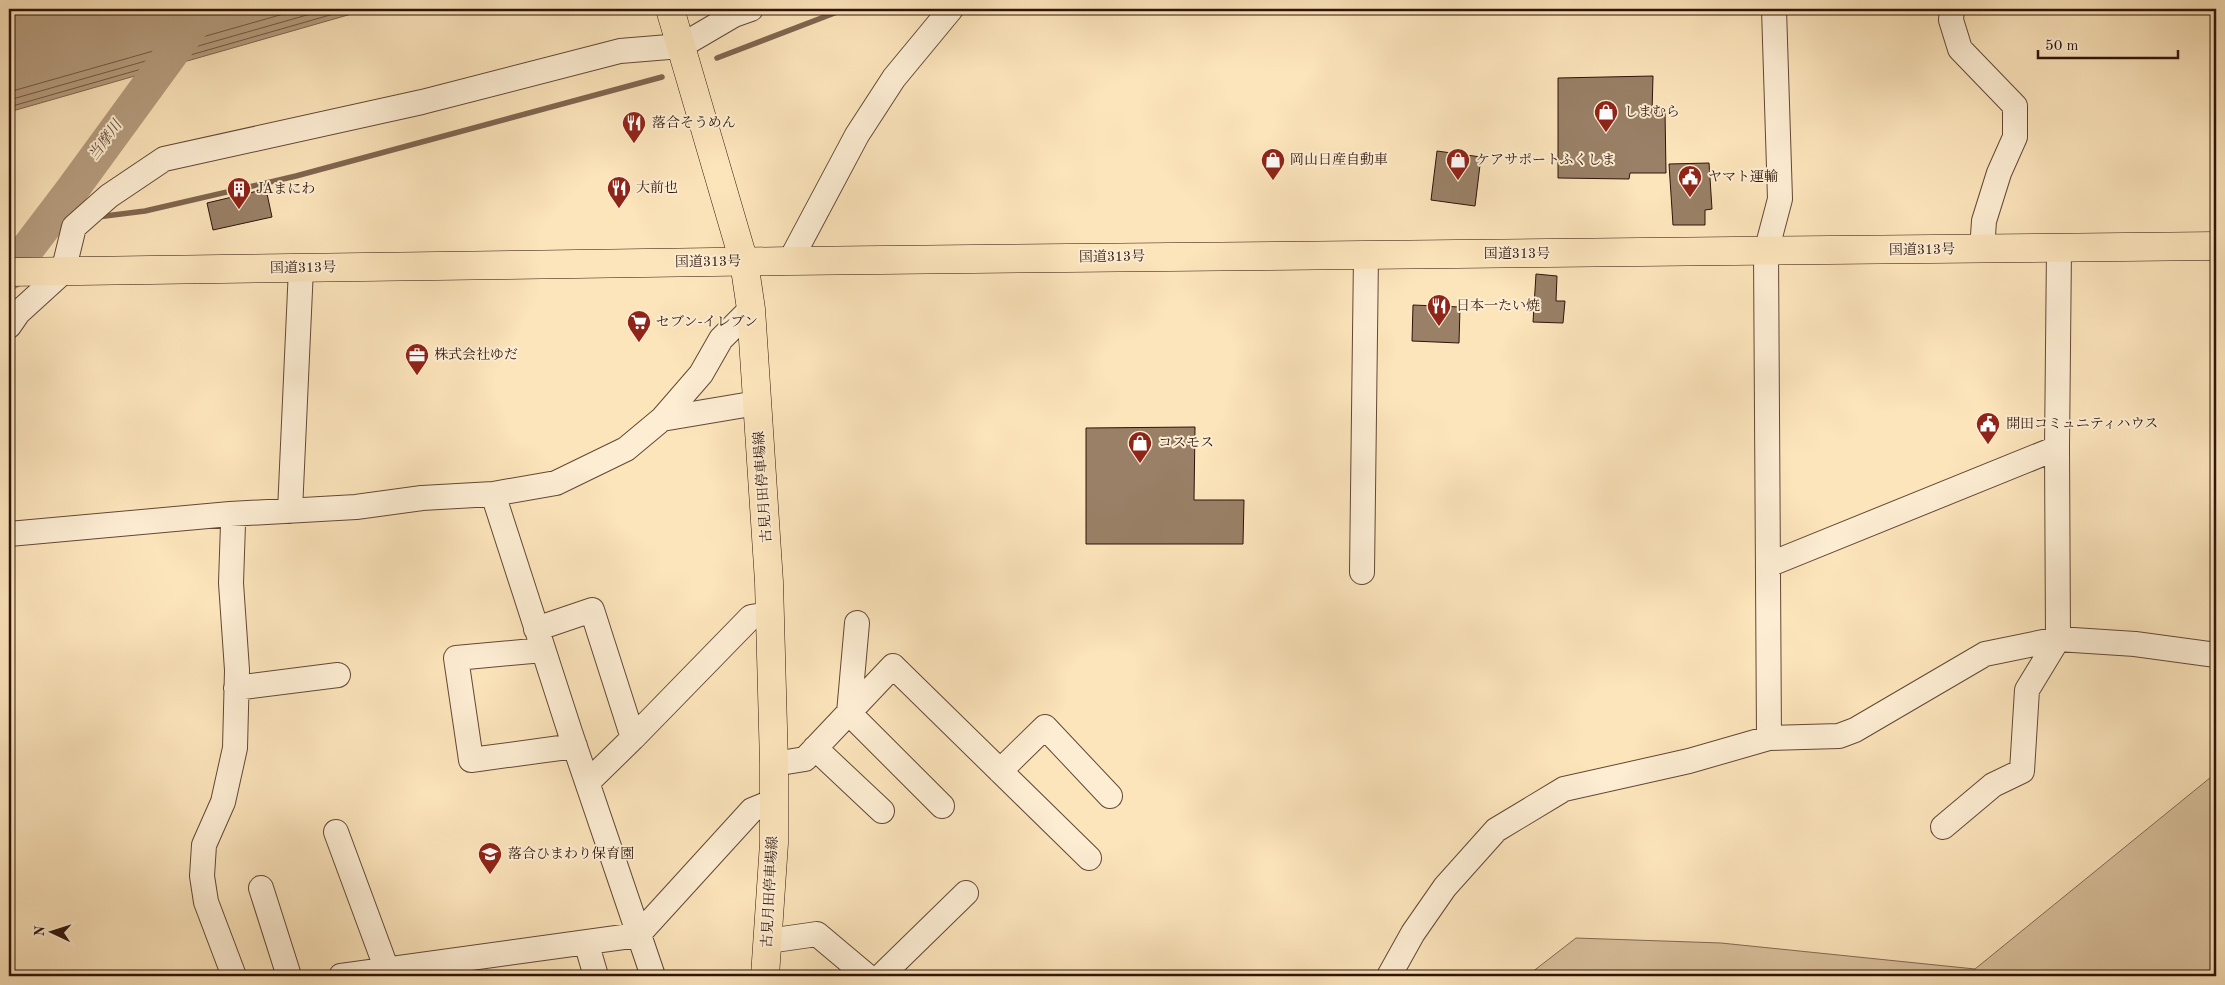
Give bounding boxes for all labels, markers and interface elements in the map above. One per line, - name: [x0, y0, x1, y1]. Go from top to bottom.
- scale bar: [2038, 28, 2178, 60]
- text: 50 m: [2045, 39, 2079, 54]
- shop icon: しまむら: [1593, 99, 1619, 133]
- place label: しまむら: [1624, 105, 1680, 119]
- restaurant icon: 落合そうめん: [621, 110, 647, 144]
- place label: 落合そうめん: [652, 115, 736, 130]
- water label: 当摩川: [85, 116, 126, 164]
- shop icon: 岡山日産自動車: [1260, 147, 1286, 181]
- shop icon: ケアサポートふくしま: [1445, 147, 1471, 181]
- place label: 岡山日産自動車: [1290, 152, 1388, 167]
- place label: ケアサポートふくしま: [1476, 152, 1615, 167]
- public building icon: ヤマト運輸: [1677, 164, 1703, 198]
- place label: ヤマト運輸: [1708, 169, 1778, 184]
- restaurant icon: 大前也: [606, 175, 632, 209]
- building icon: JAまにわ: [226, 176, 252, 210]
- place label: 大前也: [636, 180, 678, 195]
- place label: JAまにわ: [256, 181, 315, 196]
- street label: 国道313号: [1889, 241, 1955, 258]
- street label: 国道313号: [1484, 246, 1550, 261]
- street label: 国道313号: [1079, 248, 1145, 265]
- street label: 国道313号: [675, 253, 741, 270]
- street label: 国道313号: [270, 259, 336, 276]
- restaurant icon: 日本一たい焼: [1426, 293, 1452, 327]
- place label: 日本一たい焼: [1456, 298, 1540, 313]
- supermarket icon: セブン-イレブン: [626, 309, 652, 343]
- place label: セブン-イレブン: [656, 314, 758, 329]
- office icon: 株式会社ゆだ: [404, 342, 430, 376]
- place label: 株式会社ゆだ: [434, 347, 518, 362]
- public building icon: 開田コミュニティハウス: [1975, 411, 2001, 445]
- place label: 開田コミュニティハウス: [2006, 416, 2158, 431]
- shop icon: コスモス: [1127, 430, 1153, 464]
- street label: 古見月田停車場線: [751, 431, 774, 543]
- place label: コスモス: [1158, 436, 1214, 450]
- street label: 古見月田停車場線: [759, 836, 780, 948]
- school or university icon: 落合ひまわり保育園: [477, 841, 503, 875]
- place label: 落合ひまわり保育園: [508, 846, 634, 861]
- north arrow: [28, 908, 78, 958]
- text: N: [33, 925, 47, 937]

